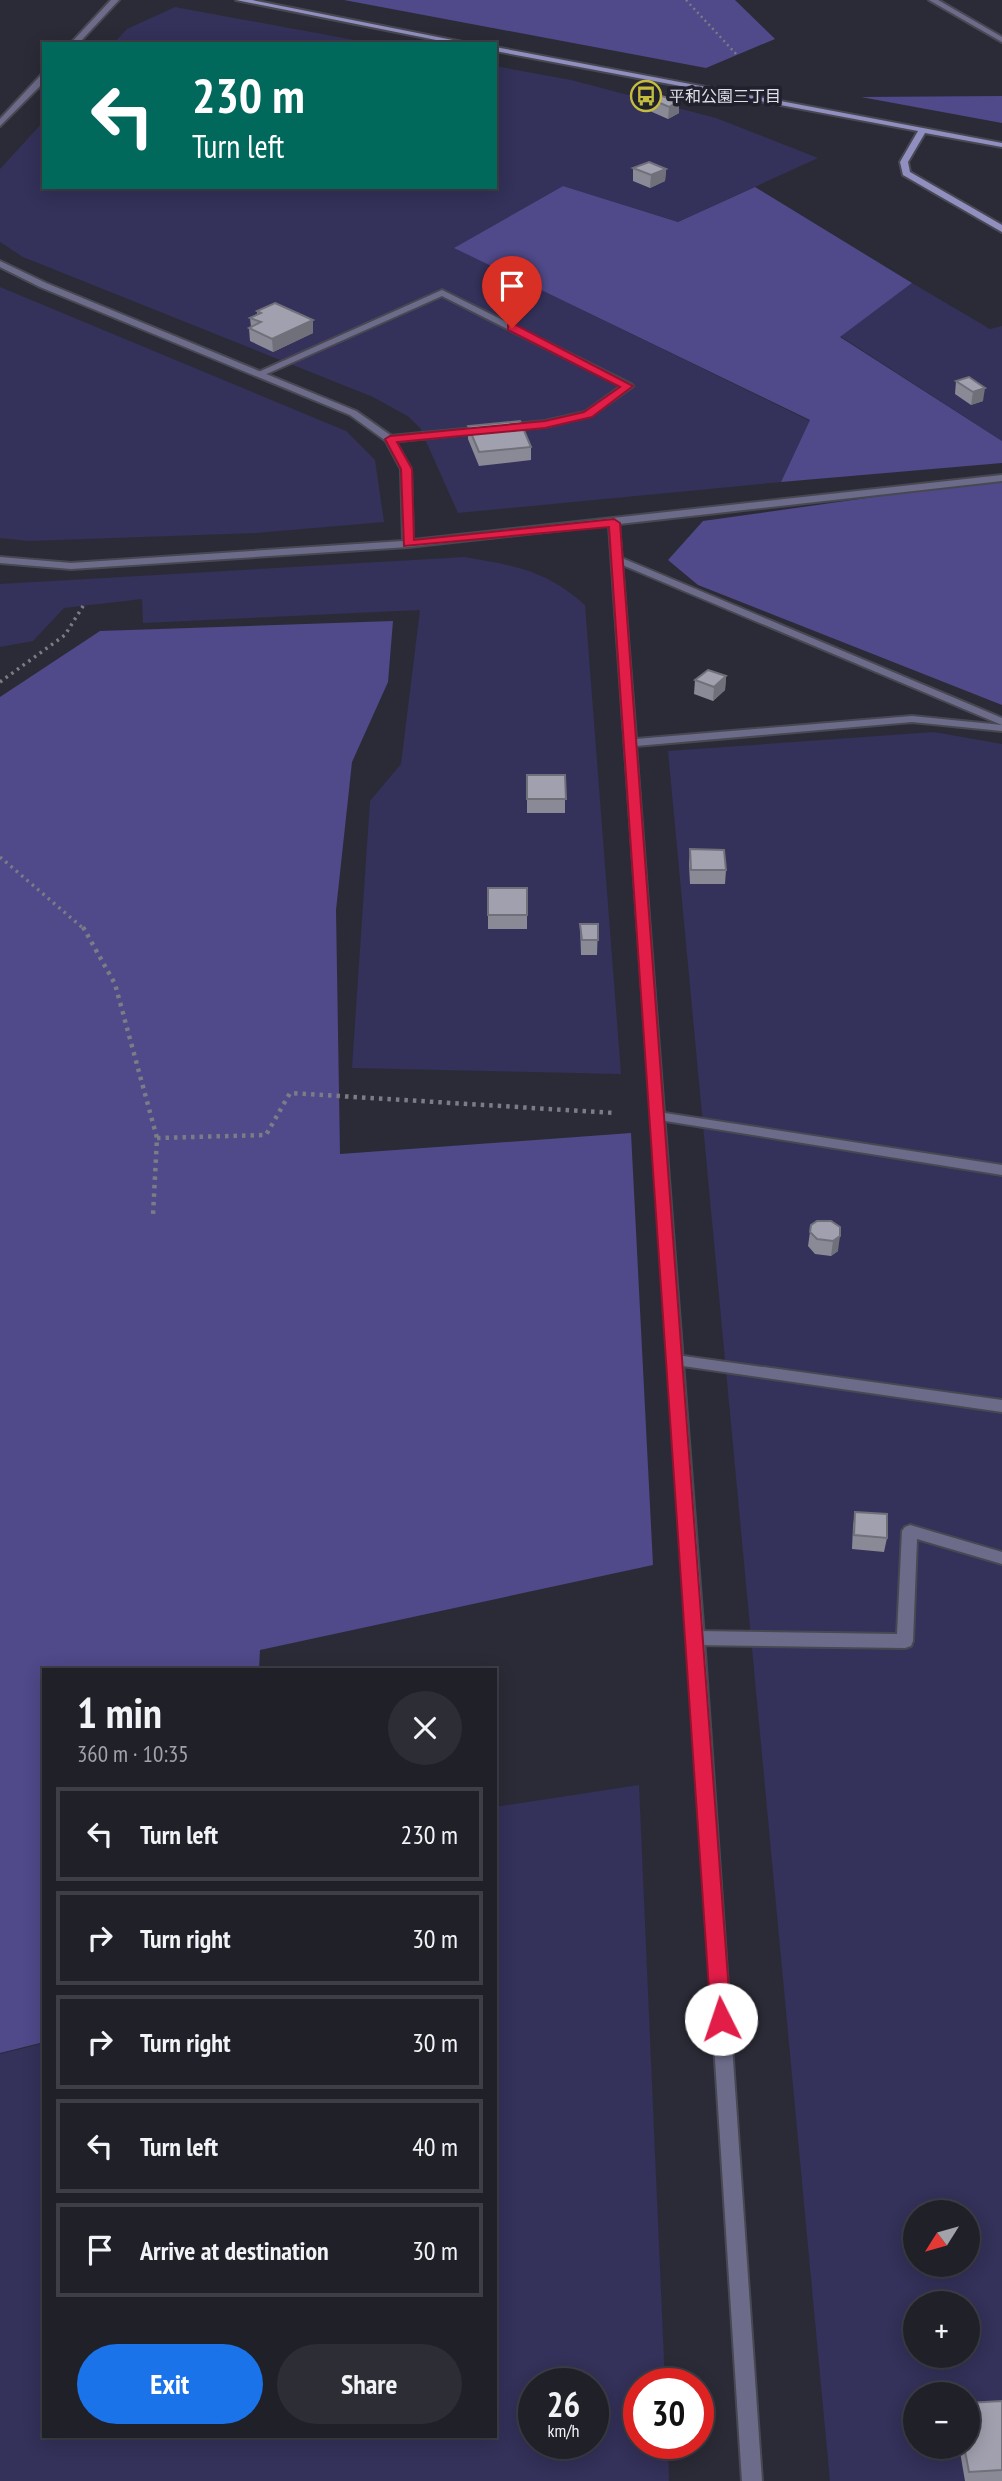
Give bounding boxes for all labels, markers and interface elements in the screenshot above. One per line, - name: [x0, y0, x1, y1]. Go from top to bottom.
- text: 230 m: [192, 63, 305, 127]
- icon: left: [77, 70, 168, 161]
- bus stop icon: 平和公園三丁目: [629, 79, 663, 113]
- place label: 平和公園三丁目: [669, 86, 781, 106]
- text: Turn left: [192, 125, 284, 167]
- pin: [482, 256, 542, 328]
- icon: arrive: [493, 267, 531, 305]
- text: 1 min: [77, 1685, 162, 1740]
- button: close: [388, 1691, 462, 1765]
- text: 360 m · 10:35: [77, 1739, 189, 1768]
- icon: left: [81, 1815, 119, 1853]
- text: Turn left: [140, 1818, 218, 1851]
- text: 230 m: [400, 1818, 458, 1851]
- icon: right: [81, 1919, 119, 1957]
- text: Turn right: [140, 1922, 231, 1955]
- text: 30 m: [412, 1922, 458, 1955]
- position arrow: [684, 1982, 758, 2056]
- icon: right: [81, 2023, 119, 2061]
- text: Turn right: [140, 2026, 231, 2059]
- text: 30 m: [412, 2026, 458, 2059]
- icon: left: [81, 2127, 119, 2165]
- text: Turn left: [140, 2130, 218, 2163]
- text: 40 m: [412, 2130, 458, 2163]
- north arrow: [903, 2200, 980, 2277]
- map controls: [903, 2200, 980, 2459]
- icon: arrive: [81, 2231, 119, 2269]
- text: Arrive at destination: [140, 2234, 329, 2267]
- text: 30 m: [412, 2234, 458, 2267]
- button: +: [903, 2291, 980, 2368]
- button: Exit: [77, 2344, 263, 2424]
- button: Share: [277, 2344, 462, 2424]
- speed limit sign: 30: [623, 2368, 714, 2459]
- text: 26: [547, 2381, 580, 2427]
- button: −: [903, 2382, 980, 2459]
- text: km/h: [548, 2419, 579, 2442]

